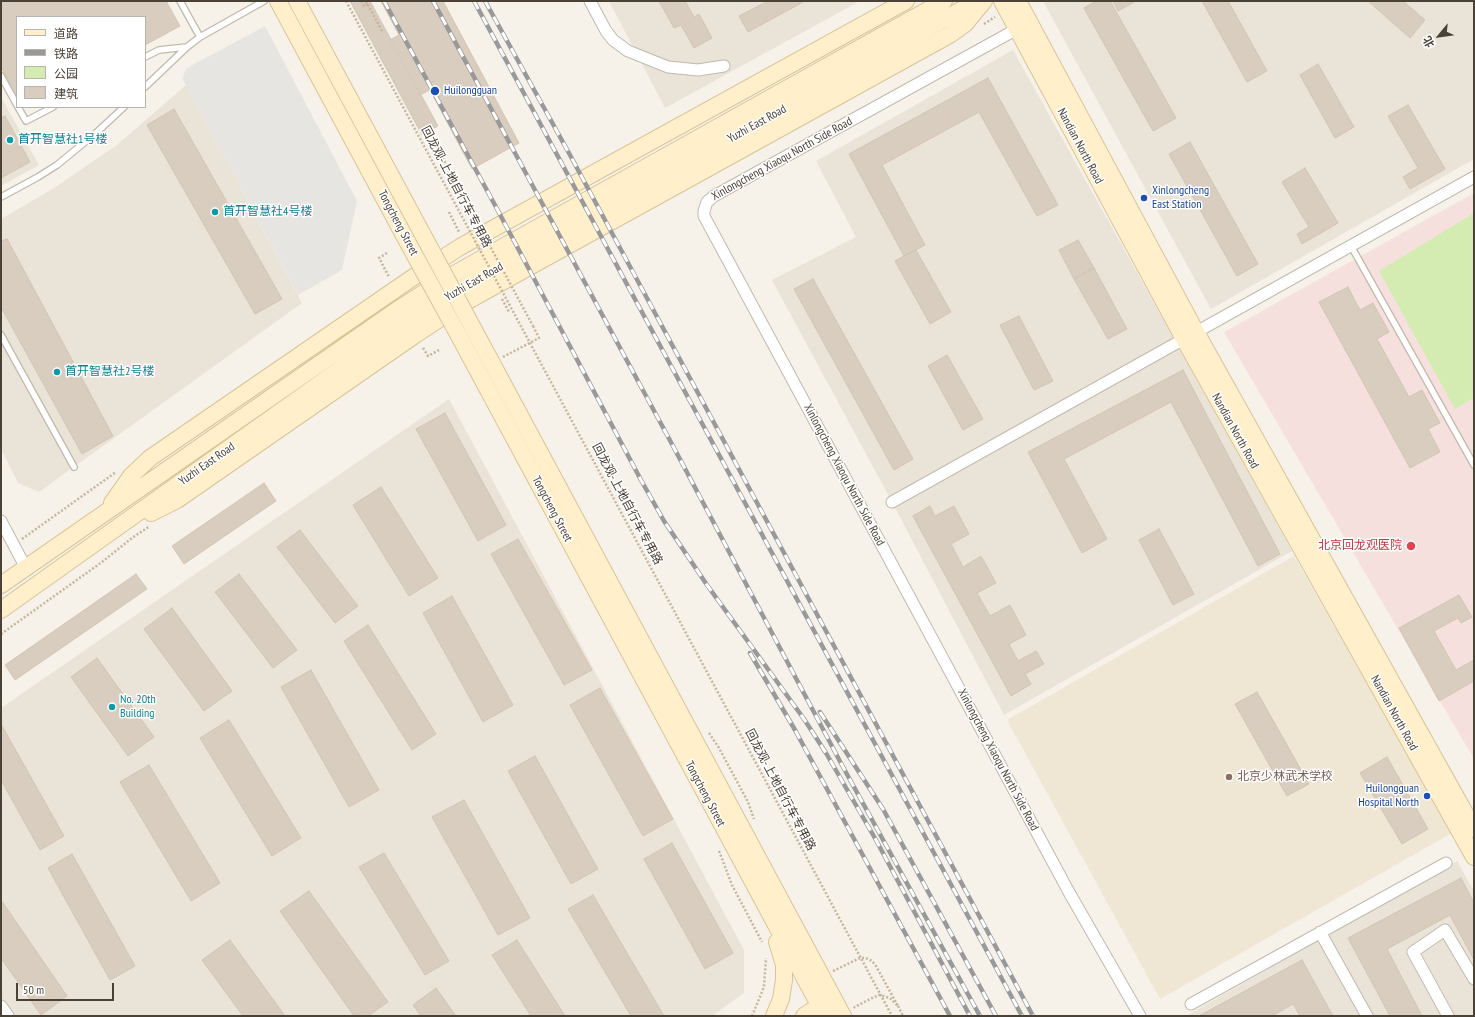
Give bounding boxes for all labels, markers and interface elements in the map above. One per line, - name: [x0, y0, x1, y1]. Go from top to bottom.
- legend: [16, 16, 146, 108]
- north arrow: [1419, 16, 1459, 56]
- text: 道路: [54, 26, 78, 41]
- text: 北: [1420, 34, 1437, 50]
- text: 铁路: [54, 46, 78, 61]
- text: 公园: [54, 66, 78, 81]
- place label: Huilongguan: [444, 84, 497, 98]
- marker: Huilongguan: [429, 85, 441, 97]
- text: 建筑: [54, 86, 78, 101]
- street label: Yuzhi East Road: [725, 102, 789, 146]
- street label: Nandian North Road: [1054, 106, 1106, 186]
- street label: Xinlongcheng Xiaoqu North Side Road: [709, 114, 855, 204]
- street label: 回龙观-上地自行车专用路: [418, 124, 494, 250]
- place label: 首开智慧社1号楼: [18, 133, 107, 147]
- marker: 首开智慧社1号楼: [5, 135, 15, 145]
- place label: Xinlongcheng East Station: [1152, 184, 1209, 212]
- street label: Tongcheng Street: [375, 188, 421, 258]
- marker: Xinlongcheng East Station: [1139, 193, 1149, 203]
- place label: 首开智慧社4号楼: [223, 205, 312, 219]
- marker: 首开智慧社4号楼: [210, 207, 220, 217]
- street label: Yuzhi East Road: [442, 260, 506, 304]
- place label: 首开智慧社2号楼: [65, 365, 154, 379]
- marker: 首开智慧社2号楼: [52, 367, 62, 377]
- street label: Nandian North Road: [1208, 391, 1262, 471]
- street label: Xinlongcheng Xiaoqu North Side Road: [800, 402, 888, 548]
- street label: Yuzhi East Road: [176, 439, 238, 489]
- street label: 回龙观-上地自行车专用路: [589, 441, 665, 567]
- street label: Tongcheng Street: [529, 474, 575, 544]
- place label: 北京回龙观医院: [1318, 539, 1402, 553]
- marker: 北京回龙观医院: [1405, 540, 1417, 552]
- street label: Nandian North Road: [1367, 673, 1421, 753]
- street label: Xinlongcheng Xiaoqu North Side Road: [954, 687, 1042, 833]
- place label: No. 20th Building: [120, 693, 156, 721]
- marker: No. 20th Building: [107, 702, 117, 712]
- street label: 回龙观-上地自行车专用路: [742, 727, 818, 853]
- street label: Tongcheng Street: [682, 759, 728, 829]
- place label: 北京少林武术学校: [1237, 770, 1333, 784]
- marker: 北京少林武术学校: [1224, 772, 1234, 782]
- place label: Huilongguan Hospital North: [1358, 782, 1419, 810]
- marker: Huilongguan Hospital North: [1422, 791, 1432, 801]
- scale bar: [18, 975, 116, 1001]
- text: 50 m: [23, 982, 44, 997]

